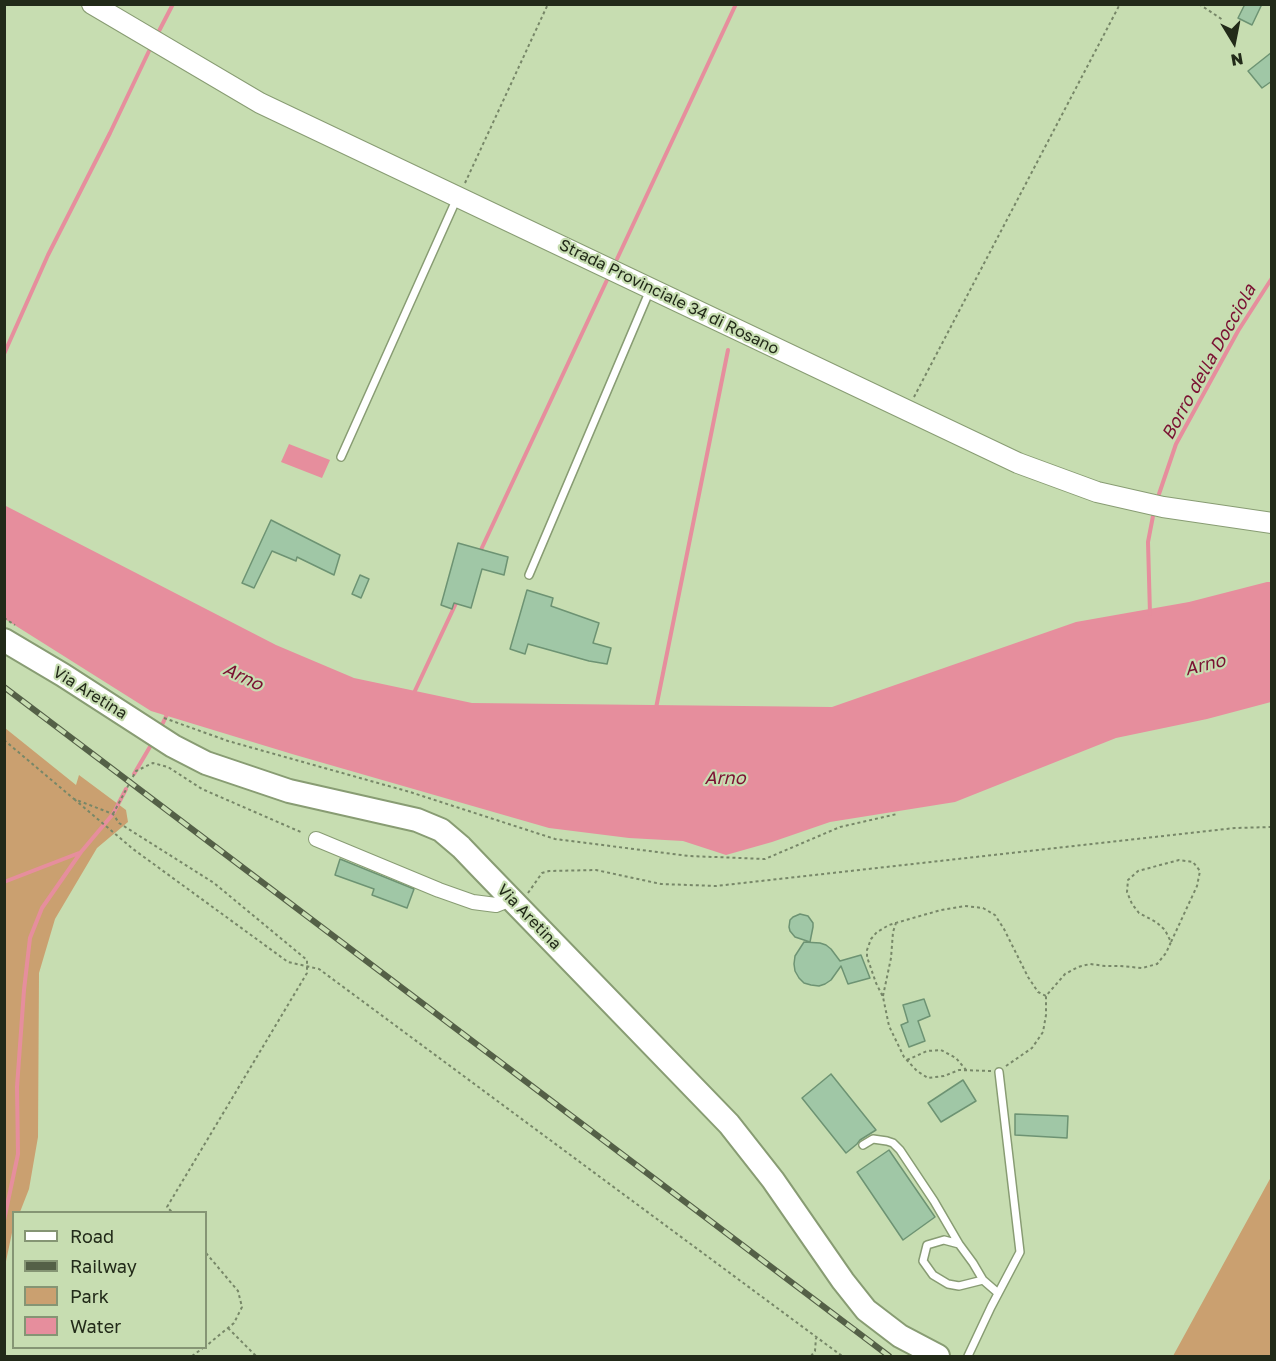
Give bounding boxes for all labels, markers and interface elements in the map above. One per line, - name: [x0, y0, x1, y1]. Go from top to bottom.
- north arrow: [1204, 12, 1264, 72]
- text: N: [1229, 49, 1245, 71]
- street label: Strada Provinciale 34 di Rosano: [556, 235, 782, 359]
- water label: Borro della Docciola: [1157, 281, 1261, 443]
- water label: Arno: [1183, 650, 1227, 680]
- water label: Arno: [220, 658, 266, 696]
- street label: Via Aretina: [49, 663, 131, 723]
- water label: Arno: [705, 767, 745, 789]
- street label: Via Aretina: [493, 880, 565, 954]
- legend: [12, 1211, 207, 1349]
- text: Road: [70, 1225, 114, 1247]
- text: Railway: [70, 1255, 137, 1277]
- text: Park: [70, 1285, 109, 1307]
- text: Water: [70, 1315, 121, 1337]

